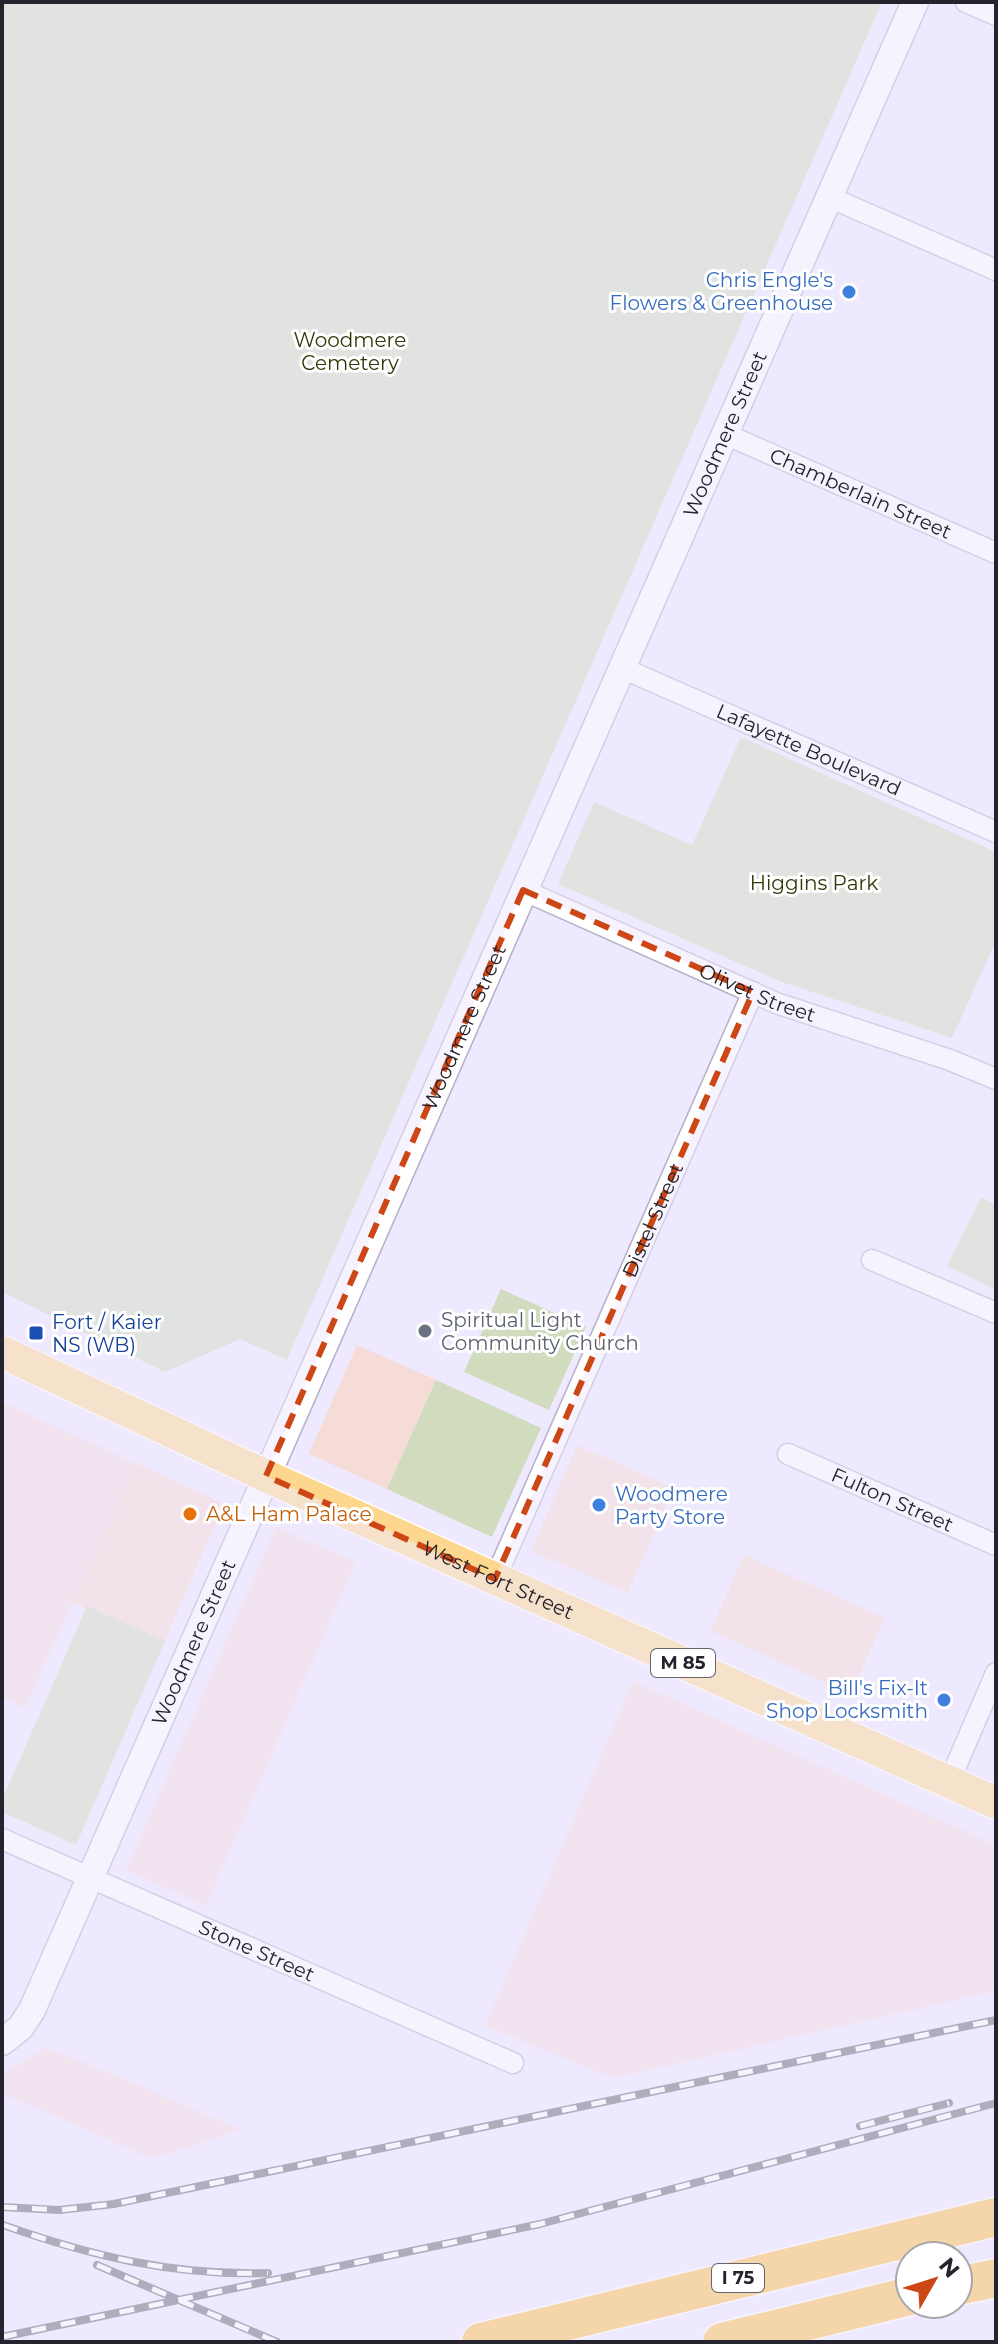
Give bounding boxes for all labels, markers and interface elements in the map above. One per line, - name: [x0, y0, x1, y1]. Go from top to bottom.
- place label: Chris Engle's Flowers & Greenhouse: [610, 268, 833, 315]
- marker: Chris Engle's Flowers & Greenhouse: [840, 283, 858, 301]
- park label: Woodmere Cemetery: [294, 328, 406, 375]
- street label: Woodmere Street: [678, 347, 772, 521]
- street label: Chamberlain Street: [766, 443, 955, 544]
- street label: Lafayette Boulevard: [713, 699, 905, 801]
- park label: Higgins Park: [750, 871, 878, 895]
- street label: Woodmere Street: [417, 941, 511, 1114]
- street label: Olivet Street: [695, 958, 819, 1027]
- street label: Distel Street: [617, 1159, 688, 1281]
- place label: Spiritual Light Community Church: [441, 1308, 639, 1355]
- place label: Fort / Kaier NS (WB): [52, 1310, 162, 1357]
- marker: Spiritual Light Community Church: [416, 1322, 434, 1340]
- marker: Fort / Kaier NS (WB): [27, 1324, 45, 1342]
- street label: Fulton Street: [828, 1463, 957, 1537]
- place label: Woodmere Party Store: [615, 1482, 728, 1529]
- marker: Woodmere Party Store: [590, 1496, 608, 1514]
- place label: A&L Ham Palace: [206, 1502, 371, 1526]
- marker: A&L Ham Palace: [181, 1505, 199, 1523]
- street label: West Fort Street: [419, 1536, 578, 1624]
- street label: Woodmere Street: [147, 1556, 241, 1729]
- road number: M 85: [651, 1649, 715, 1677]
- place label: Bill's Fix-It Shop Locksmith: [766, 1676, 928, 1723]
- marker: Bill's Fix-It Shop Locksmith: [935, 1691, 953, 1709]
- street label: Stone Street: [195, 1915, 318, 1986]
- north arrow: [894, 2240, 974, 2320]
- text: N: [933, 2252, 965, 2283]
- road number: I 75: [712, 2264, 764, 2292]

